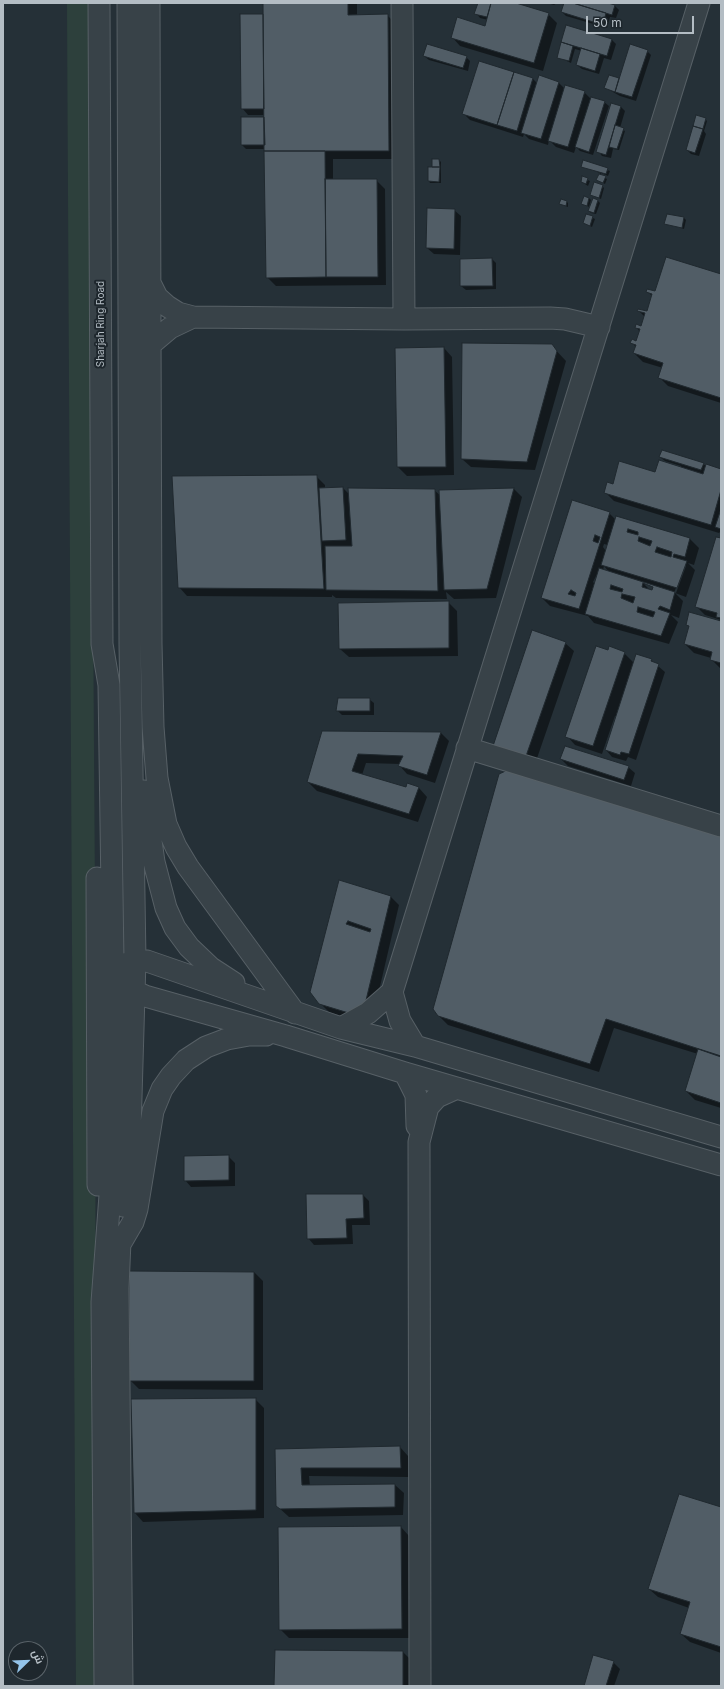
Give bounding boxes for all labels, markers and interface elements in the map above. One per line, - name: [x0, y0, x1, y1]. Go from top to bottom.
- scale bar: [588, 8, 696, 34]
- text: 50 m: [593, 15, 622, 30]
- street label: Sharjah Ring Road: [95, 281, 107, 367]
- north arrow: [8, 1641, 48, 1681]
- text: ش: [29, 1647, 47, 1666]

